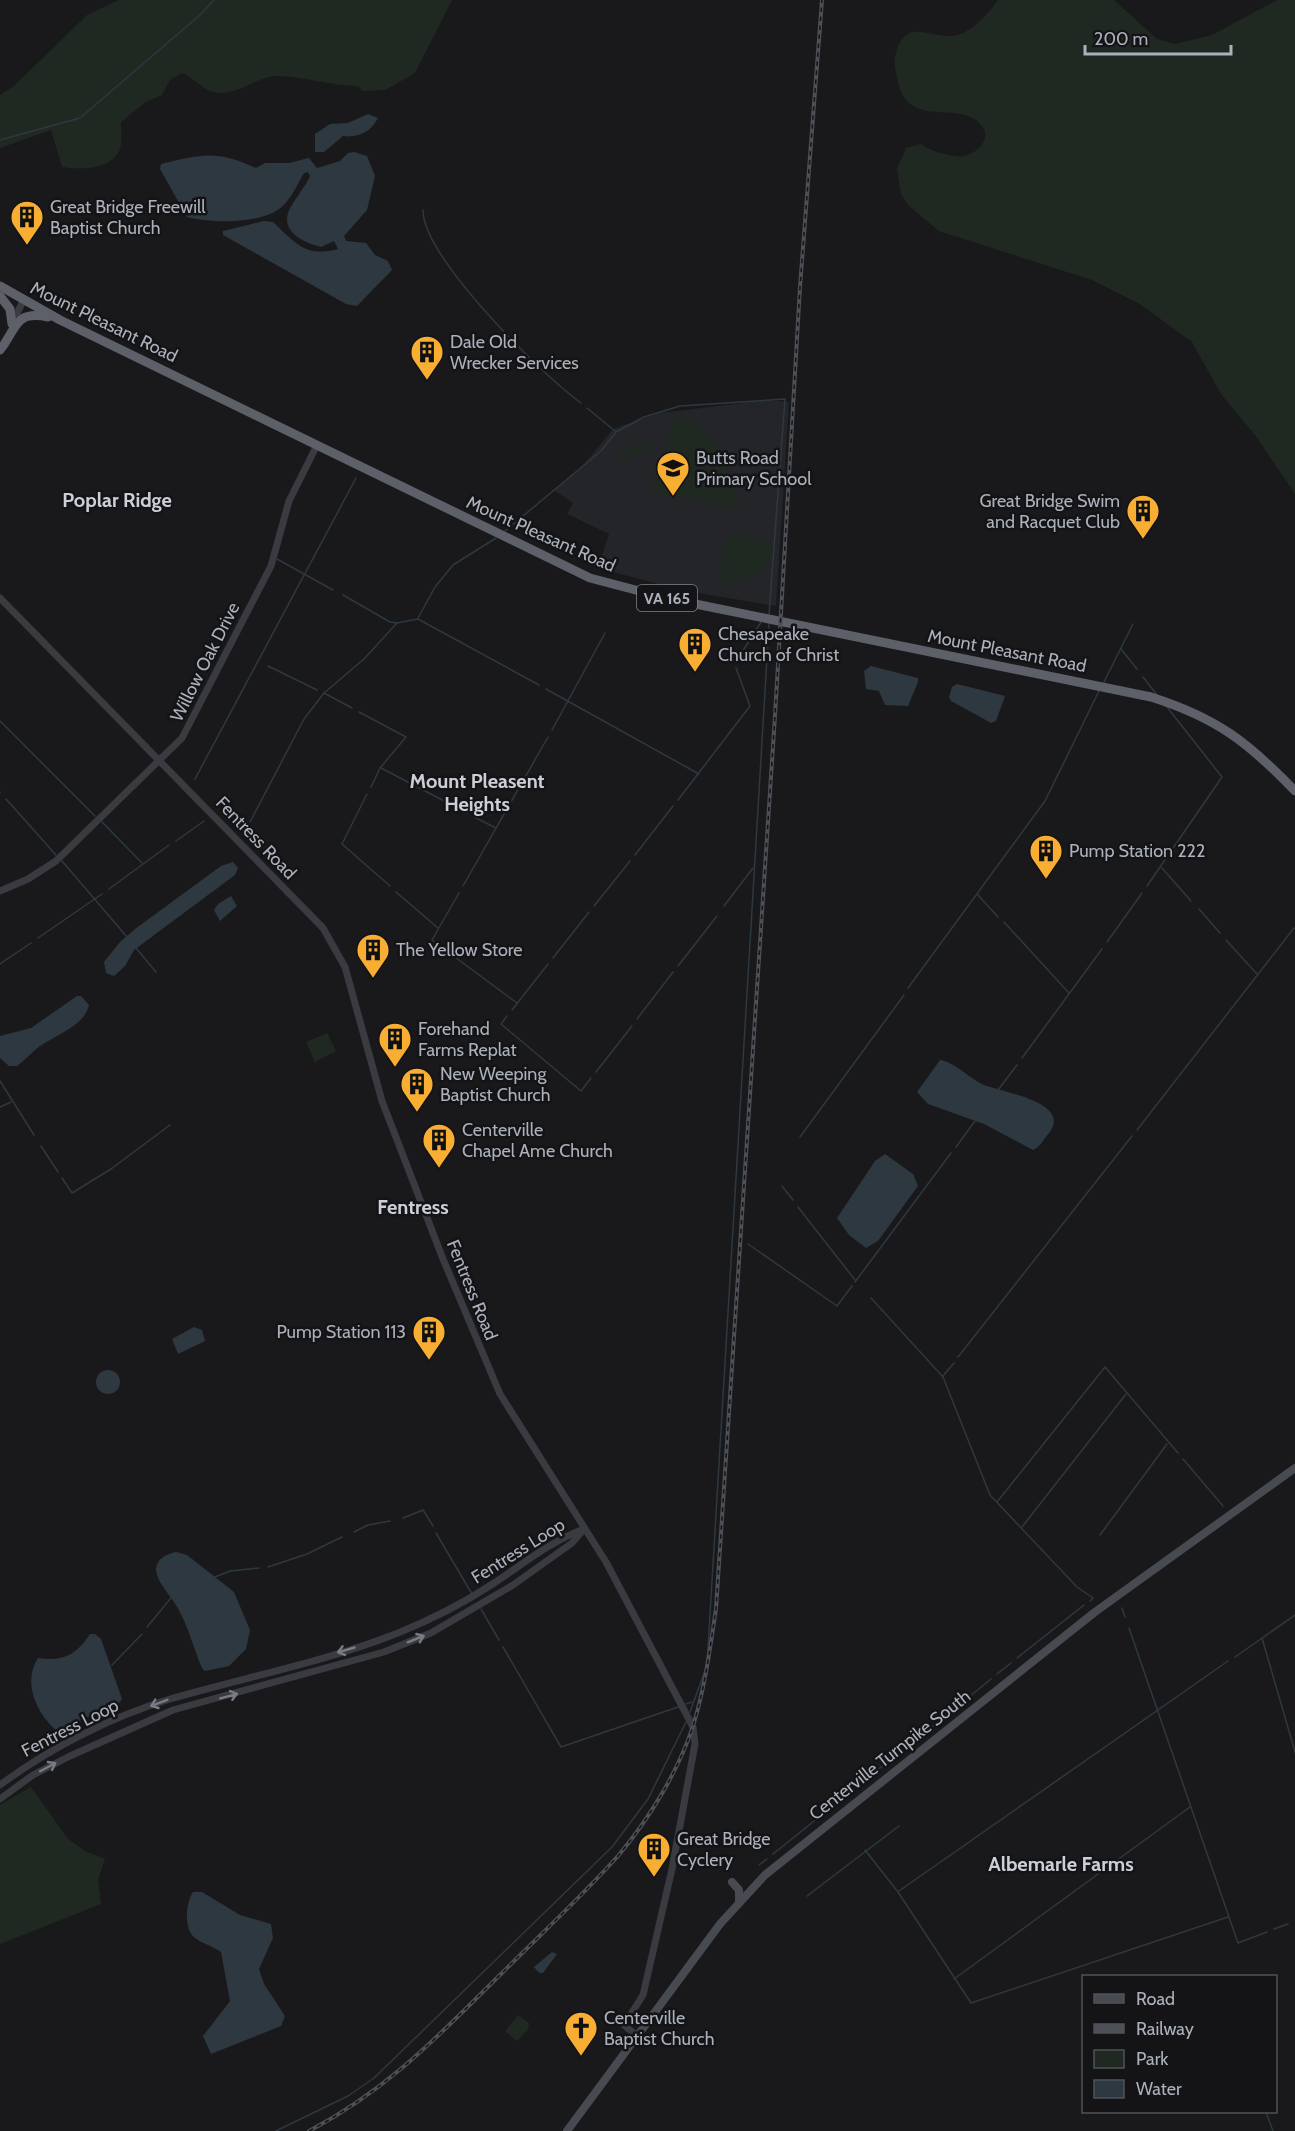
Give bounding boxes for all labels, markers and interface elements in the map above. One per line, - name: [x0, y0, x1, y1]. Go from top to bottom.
- scale bar: [1085, 18, 1230, 56]
- text: 200 m: [1094, 28, 1148, 50]
- place label: Great Bridge Freewill Baptist Church: [50, 196, 206, 239]
- building icon: Great Bridge Freewill Baptist Church: [9, 199, 45, 246]
- street label: Mount Pleasant Road: [27, 277, 181, 367]
- place label: Dale Old Wrecker Services: [450, 331, 579, 374]
- building icon: Dale Old Wrecker Services: [409, 334, 445, 381]
- place label: Butts Road Primary School: [696, 447, 812, 490]
- school or university icon: Butts Road Primary School: [655, 450, 691, 497]
- district label: Poplar Ridge: [62, 488, 172, 512]
- place label: Great Bridge Swim and Racquet Club: [979, 490, 1120, 533]
- street label: Mount Pleasant Road: [463, 491, 619, 577]
- building icon: Great Bridge Swim and Racquet Club: [1125, 493, 1161, 540]
- road number: VA 165: [637, 585, 697, 611]
- street label: Willow Oak Drive: [165, 599, 245, 725]
- place label: Chesapeake Church of Christ: [718, 623, 839, 666]
- street label: Mount Pleasant Road: [926, 625, 1088, 677]
- building icon: Chesapeake Church of Christ: [677, 626, 713, 673]
- district label: Mount Pleasent Heights: [410, 769, 545, 816]
- street label: Fentress Road: [211, 792, 301, 884]
- building icon: Pump Station 222: [1028, 833, 1064, 880]
- place label: Pump Station 222: [1069, 840, 1205, 862]
- building icon: The Yellow Store: [355, 932, 391, 979]
- place label: The Yellow Store: [396, 939, 523, 961]
- place label: Forehand Farms Replat: [418, 1018, 517, 1061]
- building icon: Forehand Farms Replat: [377, 1021, 413, 1068]
- place label: New Weeping Baptist Church: [440, 1063, 550, 1106]
- building icon: New Weeping Baptist Church: [399, 1066, 435, 1113]
- place label: Centerville Chapel Ame Church: [462, 1119, 613, 1162]
- building icon: Centerville Chapel Ame Church: [421, 1122, 457, 1169]
- district label: Fentress: [377, 1195, 449, 1219]
- street label: Fentress Road: [442, 1237, 502, 1343]
- building icon: Pump Station 113: [411, 1314, 447, 1361]
- place label: Pump Station 113: [276, 1321, 406, 1343]
- street label: Fentress Loop: [467, 1514, 569, 1588]
- one-way arrow: [406, 1633, 424, 1644]
- one-way arrow: [337, 1645, 356, 1656]
- street label: Centerville Turnpike South: [805, 1685, 975, 1825]
- one-way arrow: [219, 1690, 238, 1701]
- street label: Fentress Loop: [18, 1694, 122, 1762]
- one-way arrow: [150, 1699, 169, 1710]
- one-way arrow: [39, 1761, 57, 1772]
- place label: Great Bridge Cyclery: [677, 1828, 771, 1871]
- building icon: Great Bridge Cyclery: [636, 1831, 672, 1878]
- district label: Albemarle Farms: [988, 1852, 1134, 1876]
- legend: [1082, 1975, 1277, 2113]
- text: Road: [1136, 1988, 1175, 2010]
- place label: Centerville Baptist Church: [604, 2007, 714, 2050]
- church icon: Centerville Baptist Church: [563, 2010, 599, 2057]
- text: Railway: [1136, 2018, 1194, 2040]
- text: Park: [1136, 2048, 1169, 2070]
- text: Water: [1136, 2078, 1182, 2100]

